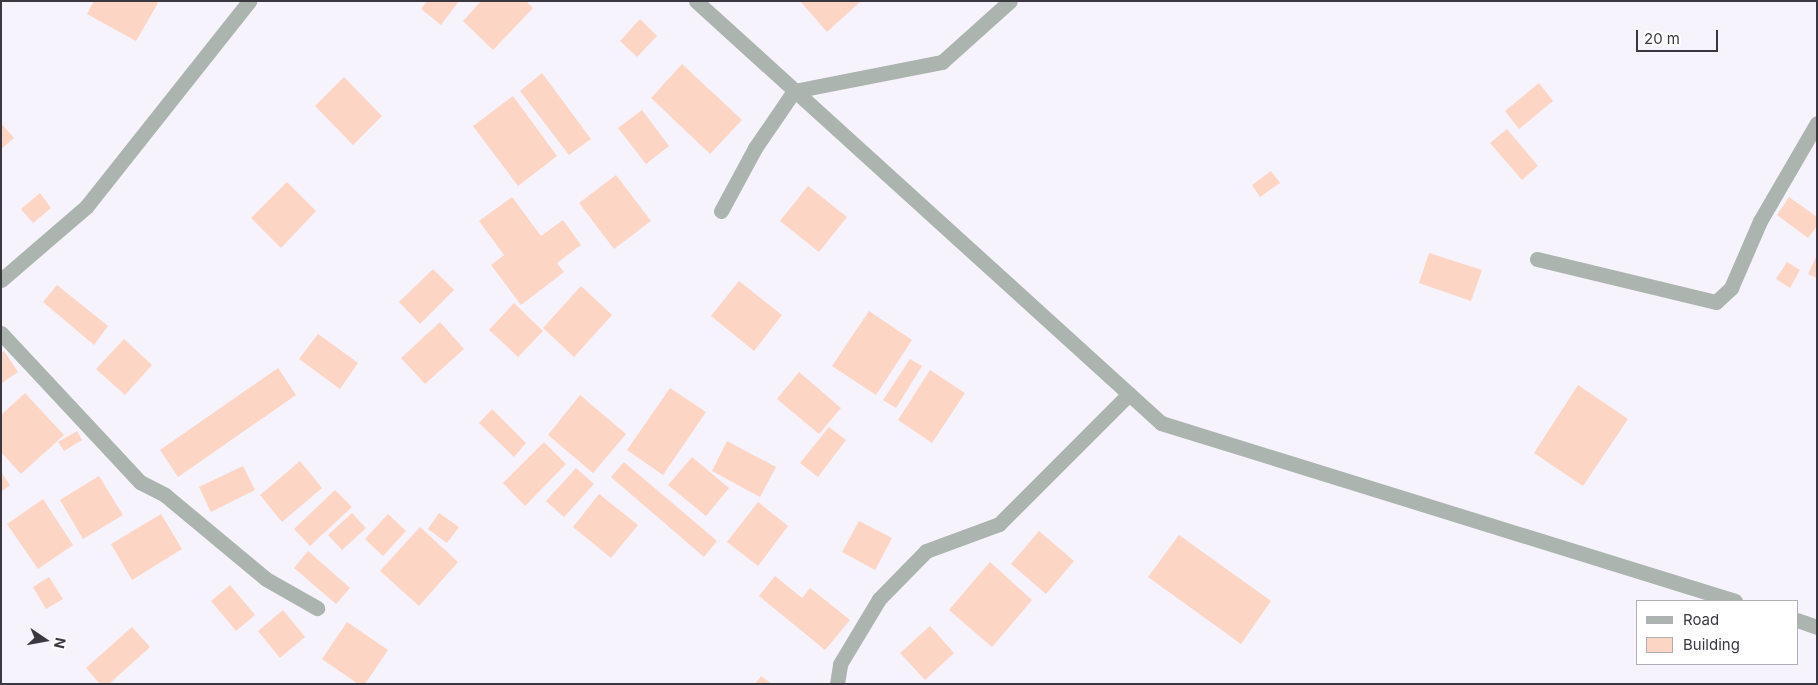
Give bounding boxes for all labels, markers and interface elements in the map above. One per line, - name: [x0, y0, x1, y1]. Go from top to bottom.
- scale bar: [1638, 20, 1720, 52]
- text: 20 m: [1644, 29, 1680, 48]
- legend: [1636, 600, 1798, 665]
- text: Road: [1683, 610, 1719, 629]
- north arrow: [20, 615, 70, 665]
- text: Building: [1683, 635, 1740, 654]
- text: N: [51, 636, 70, 650]

